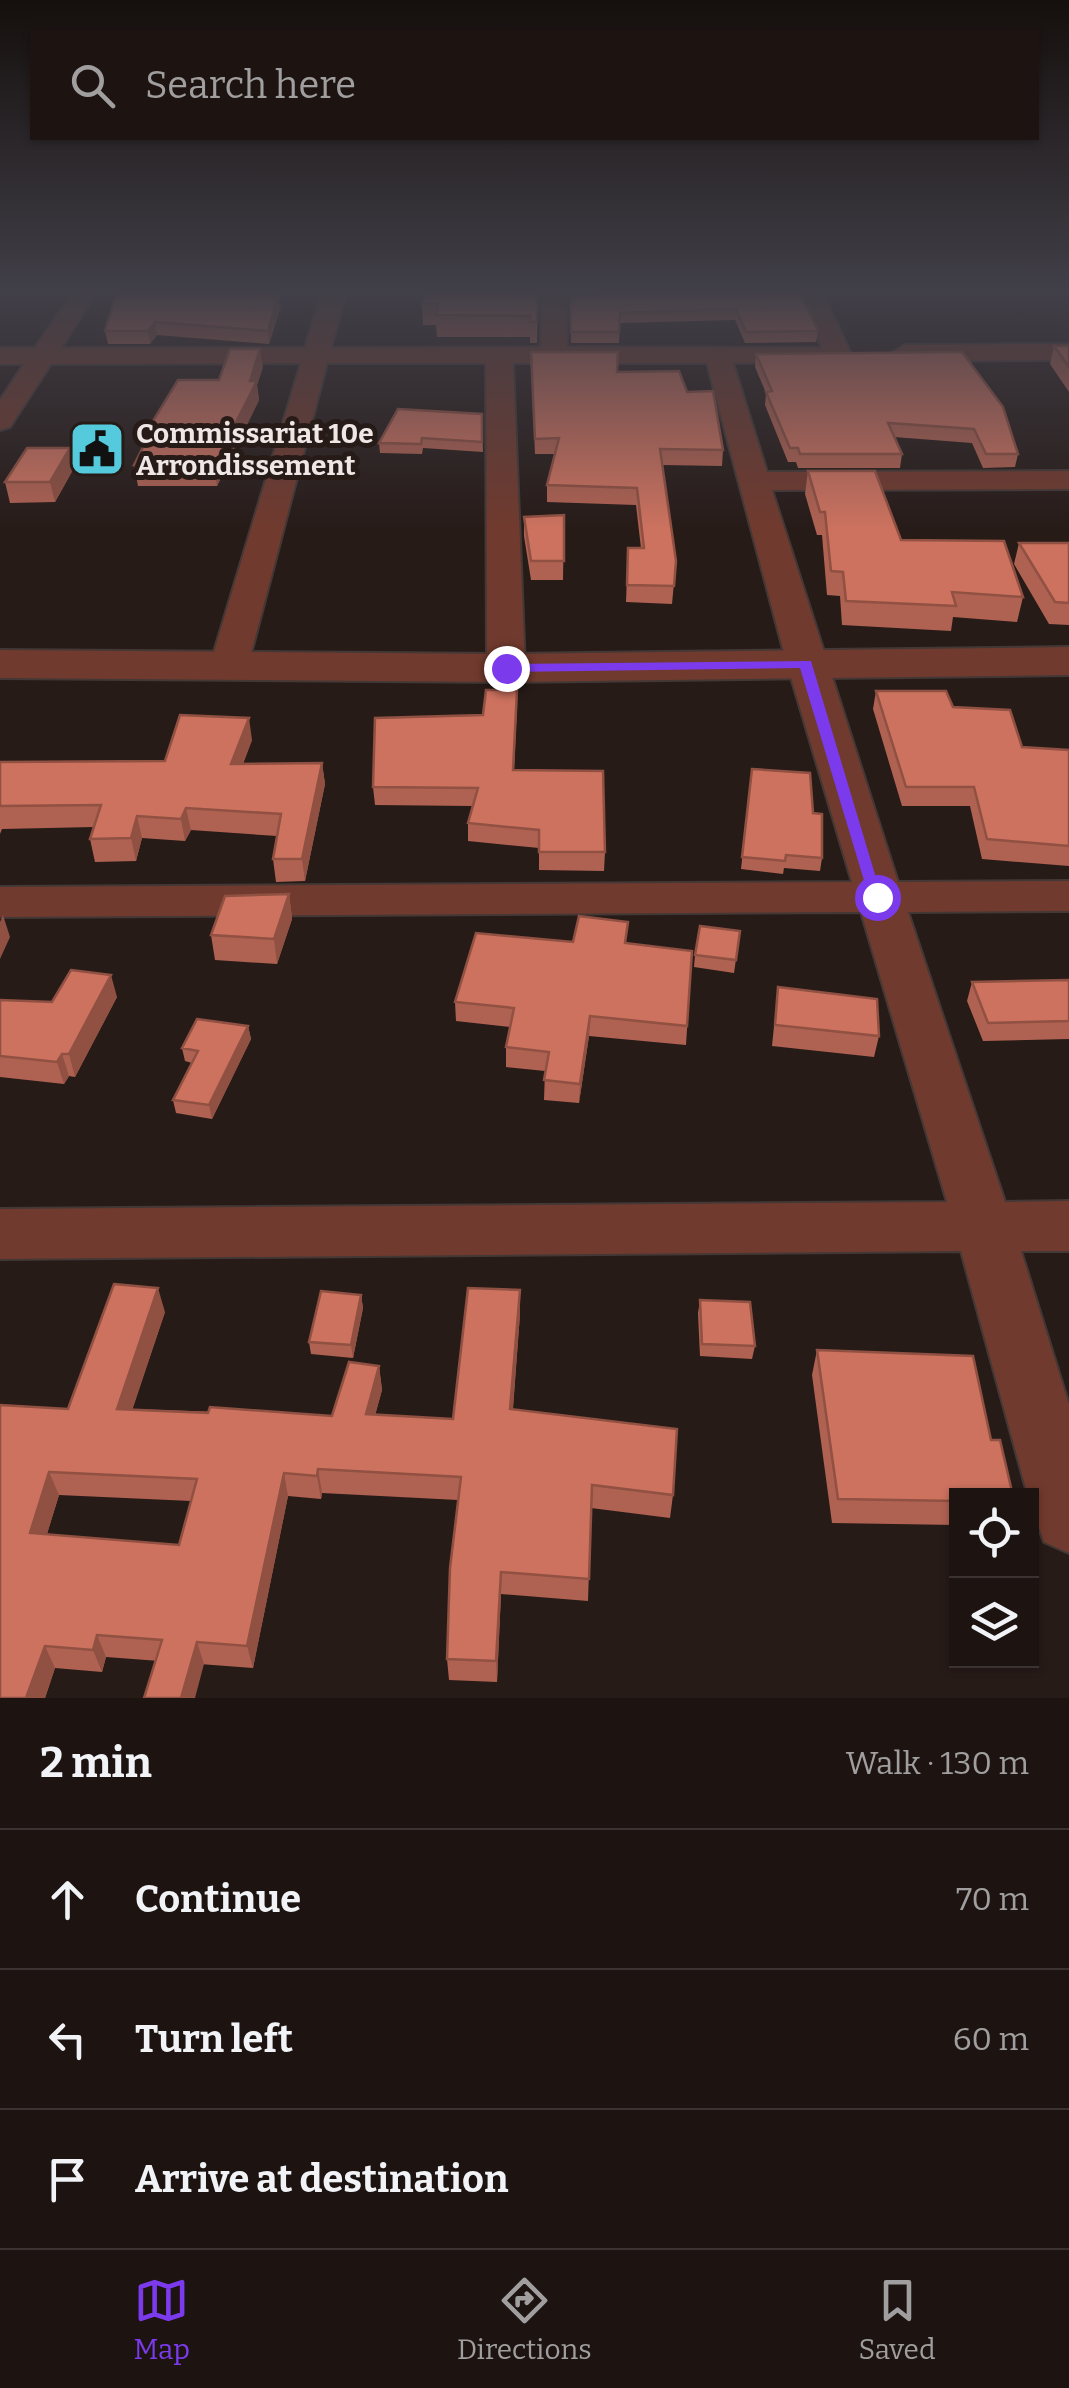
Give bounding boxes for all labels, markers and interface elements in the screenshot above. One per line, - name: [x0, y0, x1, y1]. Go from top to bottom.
- search box: [30, 30, 1039, 140]
- icon: search: [65, 58, 120, 113]
- text: Search here: [145, 62, 356, 108]
- place label: Commissariat 10e Arrondissement: [136, 417, 374, 482]
- public building icon: Commissariat 10e Arrondissement: [67, 419, 127, 479]
- route end: [484, 646, 530, 692]
- route start: [855, 875, 901, 921]
- map controls: [949, 1488, 1039, 1668]
- button: locate: [949, 1488, 1039, 1578]
- button: layers: [949, 1578, 1039, 1668]
- text: 2 min: [40, 1738, 152, 1788]
- text: Walk · 130 m: [846, 1744, 1029, 1782]
- icon: ahead: [40, 1872, 95, 1927]
- text: Continue: [135, 1876, 301, 1922]
- text: 70 m: [956, 1880, 1029, 1918]
- icon: left: [40, 2012, 95, 2067]
- text: Turn left: [135, 2016, 293, 2062]
- text: 60 m: [953, 2020, 1029, 2058]
- icon: arrive: [40, 2152, 95, 2207]
- text: Arrive at destination: [135, 2156, 508, 2202]
- tab: Map: [133, 2273, 190, 2366]
- tab: Directions: [457, 2273, 592, 2366]
- tab: Saved: [859, 2273, 936, 2366]

